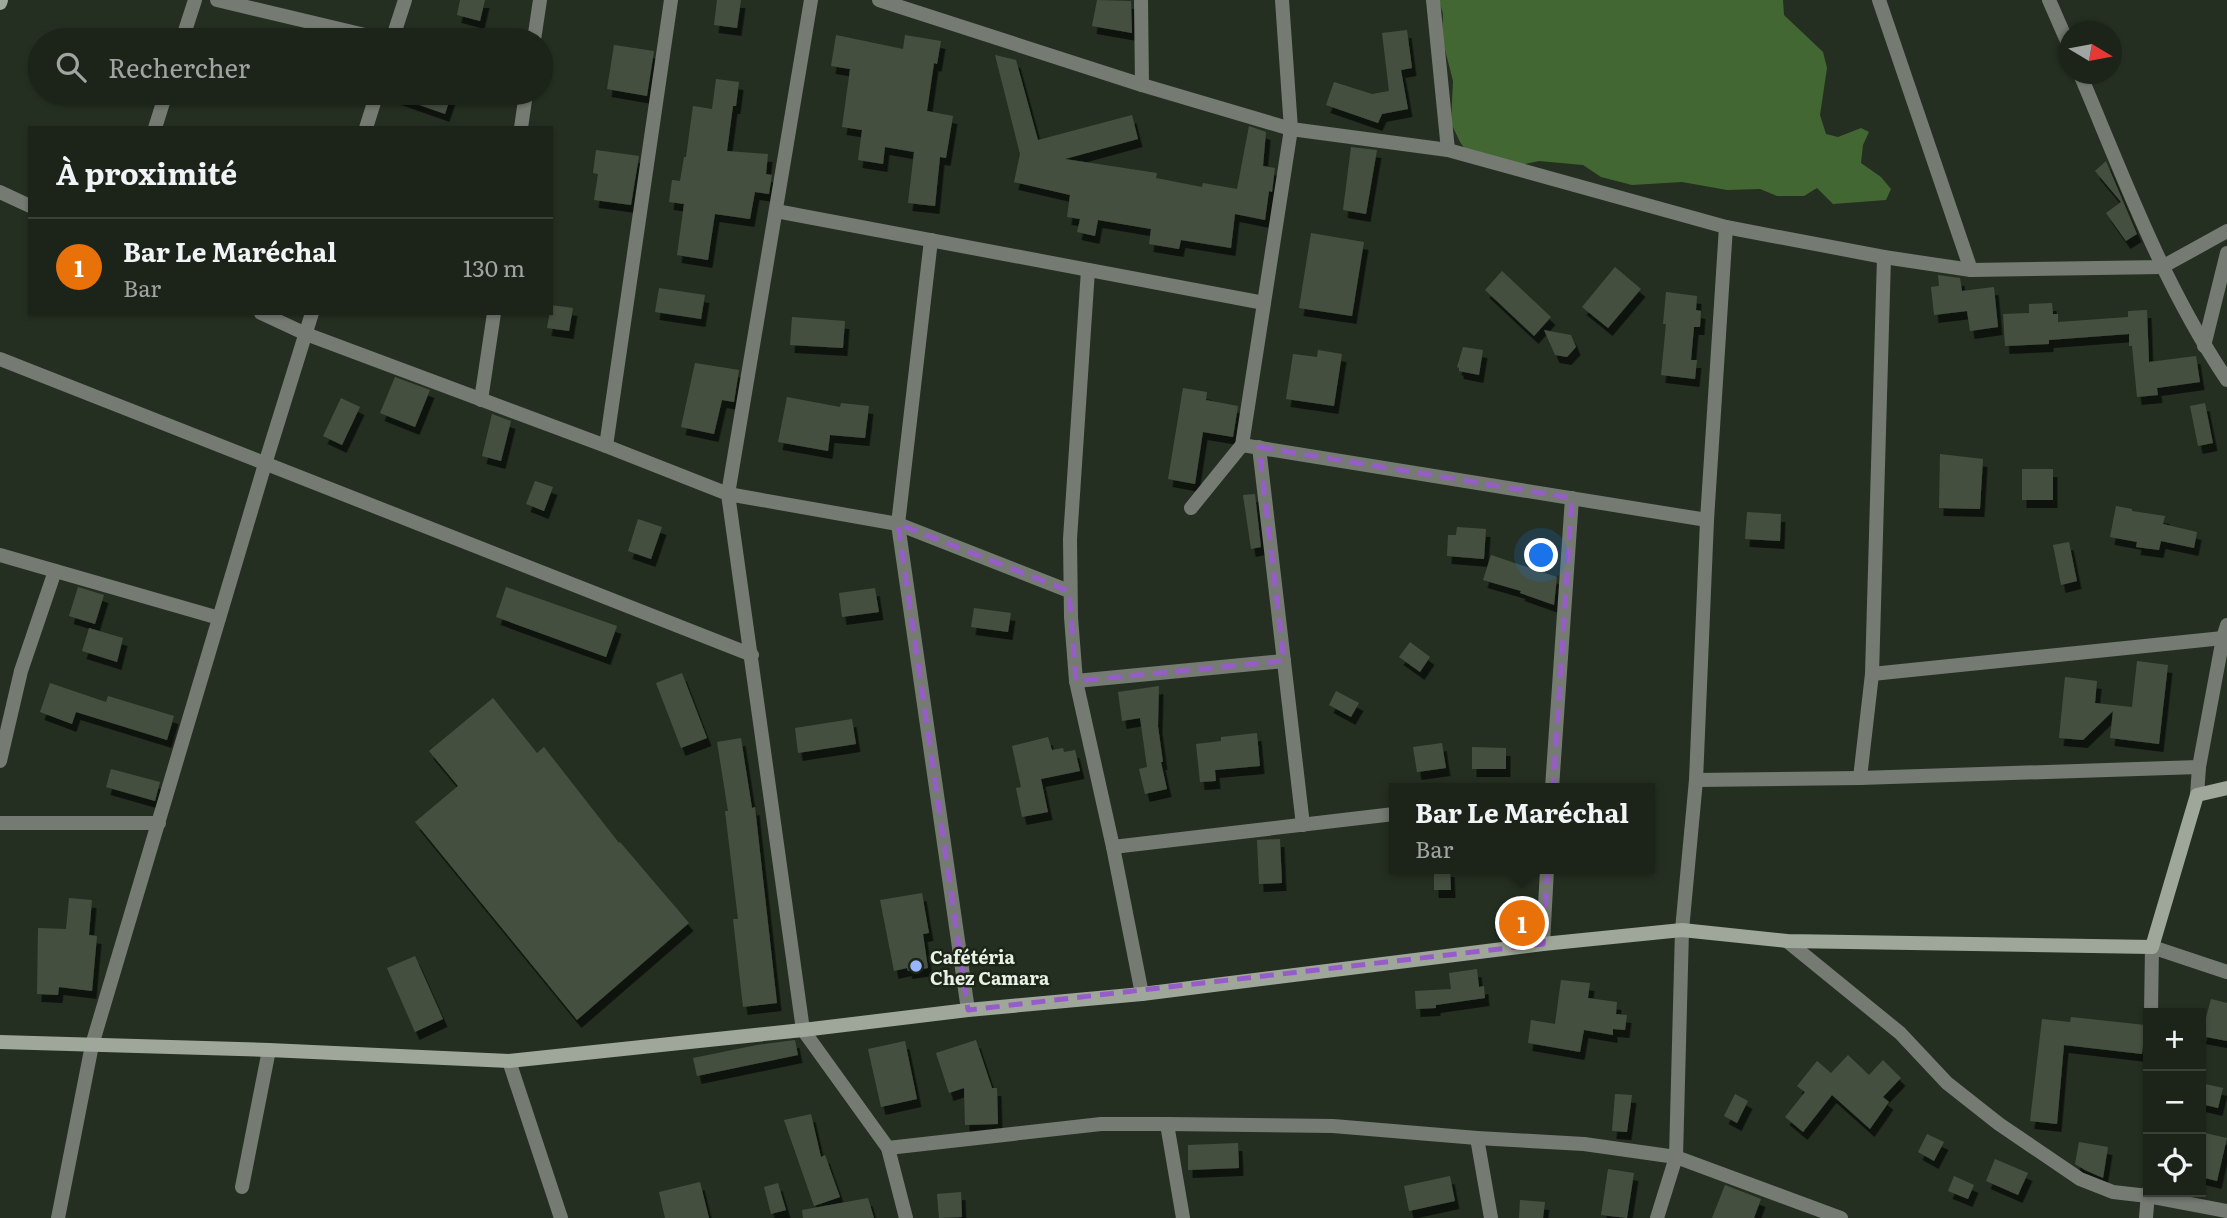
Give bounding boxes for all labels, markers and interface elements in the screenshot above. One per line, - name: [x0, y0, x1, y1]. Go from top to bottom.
- north arrow: [2059, 21, 2122, 84]
- search box: [28, 28, 553, 105]
- text: Rechercher: [108, 47, 250, 86]
- icon: search: [52, 48, 90, 86]
- text: À proximité: [56, 150, 237, 194]
- text: Bar Le Maréchal: [123, 231, 337, 270]
- text: 1: [74, 250, 84, 284]
- text: 130 m: [463, 250, 525, 284]
- text: Bar: [123, 270, 161, 304]
- your location: [1524, 538, 1558, 572]
- popup: [1389, 783, 1655, 874]
- text: Bar Le Maréchal: [1415, 792, 1629, 831]
- text: Bar: [1415, 831, 1453, 865]
- pin: 1: [1499, 897, 1545, 949]
- place label: Cafétéria Chez Camara: [930, 943, 1050, 991]
- marker: Cafétéria Chez Camara: [908, 958, 924, 974]
- map controls: [2143, 1008, 2206, 1197]
- button: +: [2143, 1008, 2206, 1071]
- button: −: [2143, 1071, 2206, 1134]
- button: locate: [2143, 1134, 2206, 1197]

